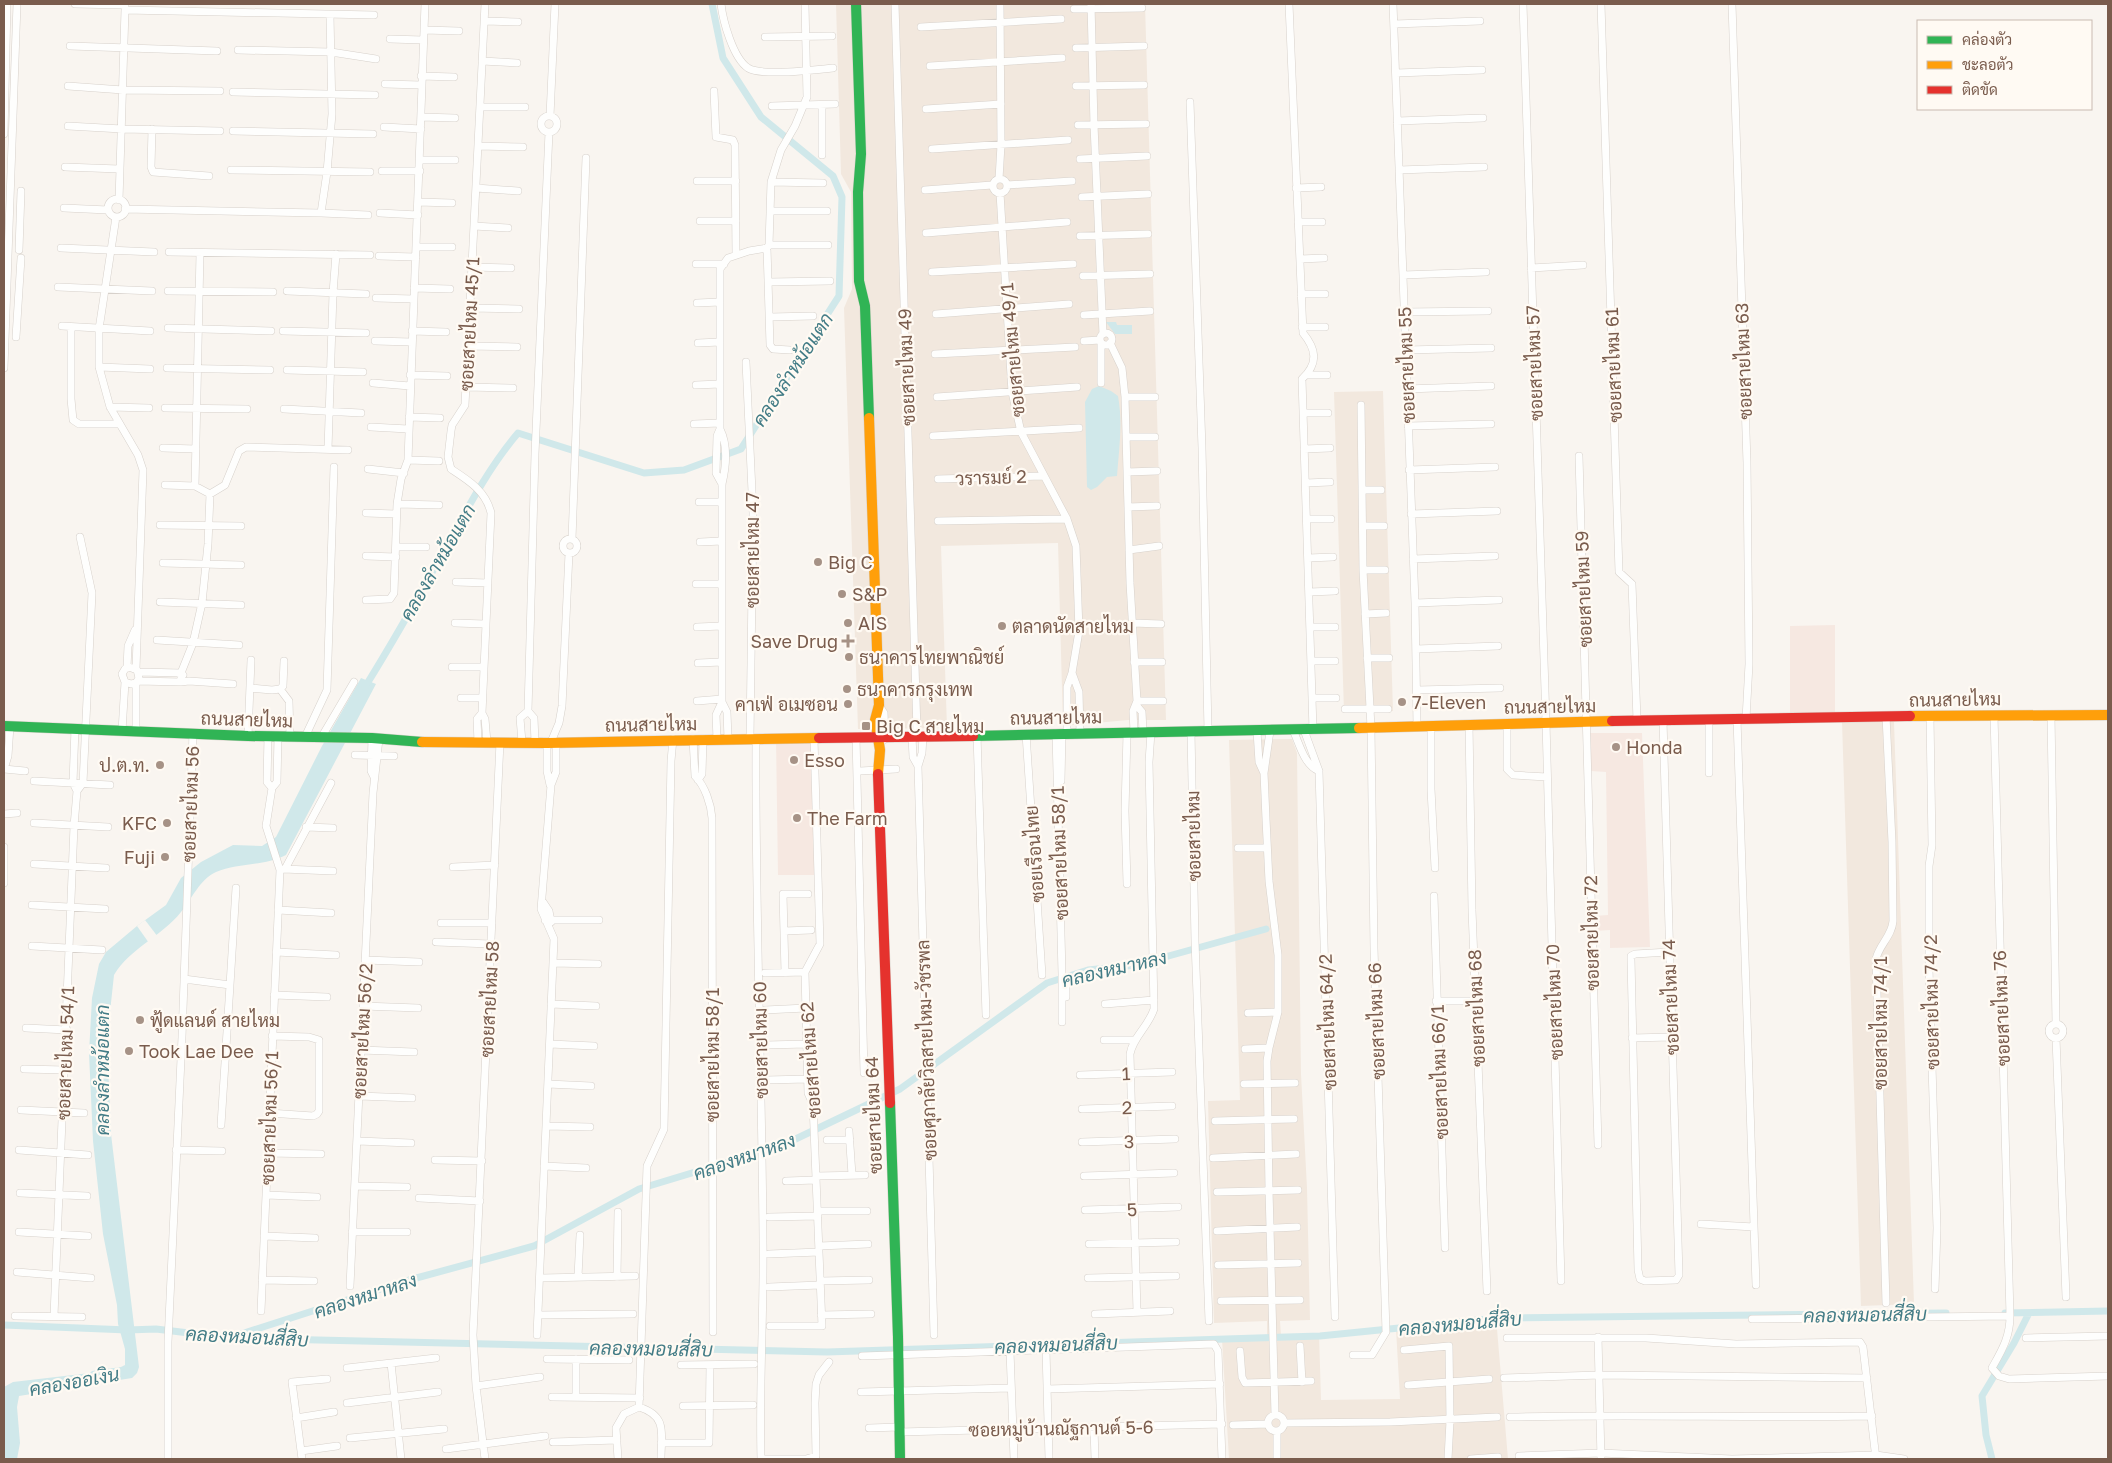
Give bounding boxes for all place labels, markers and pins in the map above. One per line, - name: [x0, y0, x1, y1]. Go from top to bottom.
- place label: Big C: [828, 551, 873, 573]
- marker: Big C: [812, 556, 824, 568]
- place label: S&P: [852, 583, 887, 605]
- marker: S&P: [836, 588, 848, 600]
- place label: AIS: [858, 612, 887, 634]
- place label: ตลาดนัดสายไหม: [1012, 614, 1134, 637]
- marker: AIS: [842, 617, 854, 629]
- marker: ตลาดนัดสายไหม: [996, 620, 1008, 632]
- place label: Save Drug: [750, 630, 838, 652]
- marker: Save Drug: [842, 635, 854, 647]
- place label: ธนาคารไทยพาณิชย์: [859, 645, 1004, 668]
- marker: ธนาคารไทยพาณิชย์: [843, 651, 855, 663]
- place label: ธนาคารกรุงเทพ: [857, 678, 973, 702]
- marker: ธนาคารกรุงเทพ: [841, 683, 853, 695]
- place label: 7-Eleven: [1412, 691, 1486, 713]
- place label: คาเฟ่ อเมซอน: [735, 693, 838, 715]
- marker: 7-Eleven: [1396, 696, 1408, 708]
- marker: คาเฟ่ อเมซอน: [842, 698, 854, 710]
- place label: Big C สายไหม: [876, 714, 984, 737]
- marker: Big C สายไหม: [860, 720, 872, 732]
- place label: Honda: [1626, 736, 1683, 758]
- marker: Honda: [1610, 741, 1622, 753]
- place label: Esso: [804, 749, 845, 771]
- place label: ป.ต.ท.: [99, 754, 150, 776]
- marker: Esso: [788, 754, 800, 766]
- marker: ป.ต.ท.: [154, 759, 166, 771]
- place label: The Farm: [807, 807, 888, 829]
- place label: KFC: [122, 812, 157, 834]
- marker: The Farm: [791, 812, 803, 824]
- marker: KFC: [161, 817, 173, 829]
- place label: Fuji: [124, 846, 155, 868]
- marker: Fuji: [159, 851, 171, 863]
- place label: ฟู้ดแลนด์ สายไหม: [150, 1008, 280, 1034]
- marker: ฟู้ดแลนด์ สายไหม: [134, 1014, 146, 1026]
- place label: Took Lae Dee: [139, 1040, 254, 1062]
- marker: Took Lae Dee: [123, 1045, 135, 1057]

